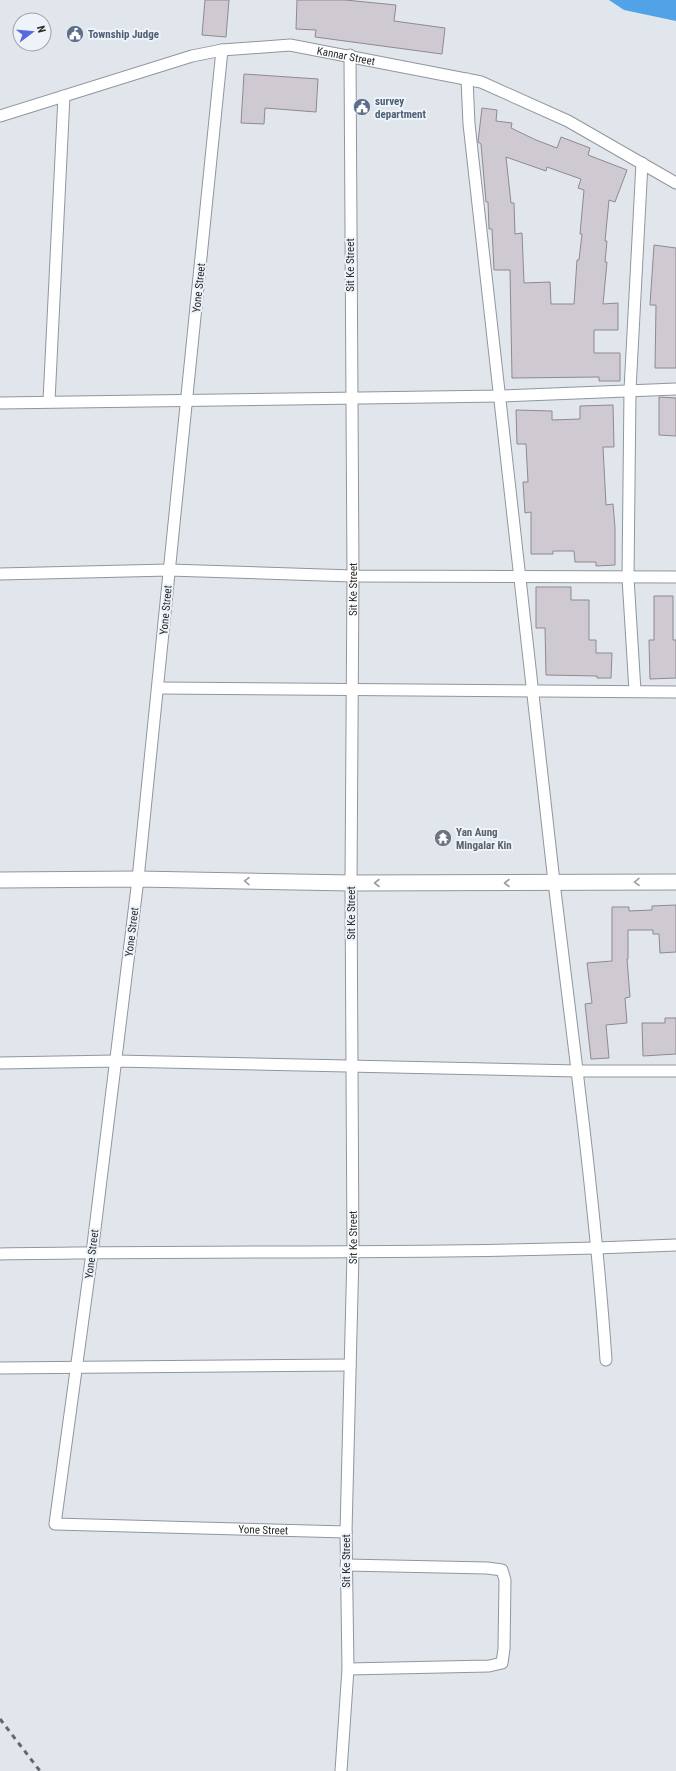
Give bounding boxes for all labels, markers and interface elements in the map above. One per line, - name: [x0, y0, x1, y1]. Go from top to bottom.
- north arrow: [12, 12, 52, 52]
- text: N: [34, 24, 48, 35]
- public building icon: Township Judge: [65, 24, 85, 44]
- place label: Township Judge: [88, 28, 159, 41]
- street label: Kannar Street: [316, 44, 376, 68]
- place label: survey department: [375, 95, 426, 121]
- public building icon: survey department: [352, 97, 372, 117]
- street label: Sit Ke Street: [344, 238, 357, 292]
- street label: Yone Street: [190, 263, 208, 313]
- street label: Sit Ke Street: [346, 563, 360, 616]
- street label: Yone Street: [157, 585, 175, 635]
- place label: Yan Aung Mingalar Kin: [456, 826, 512, 852]
- temple icon: Yan Aung Mingalar Kin: [433, 828, 453, 848]
- one-way arrow: [244, 877, 250, 885]
- one-way arrow: [634, 878, 640, 886]
- one-way arrow: [374, 879, 380, 887]
- one-way arrow: [504, 879, 510, 887]
- street label: Sit Ke Street: [345, 886, 358, 940]
- street label: Yone Street: [123, 907, 141, 957]
- street label: Sit Ke Street: [346, 1211, 360, 1264]
- street label: Yone Street: [83, 1229, 101, 1279]
- street label: Yone Street: [238, 1523, 288, 1537]
- street label: Sit Ke Street: [340, 1534, 353, 1588]

